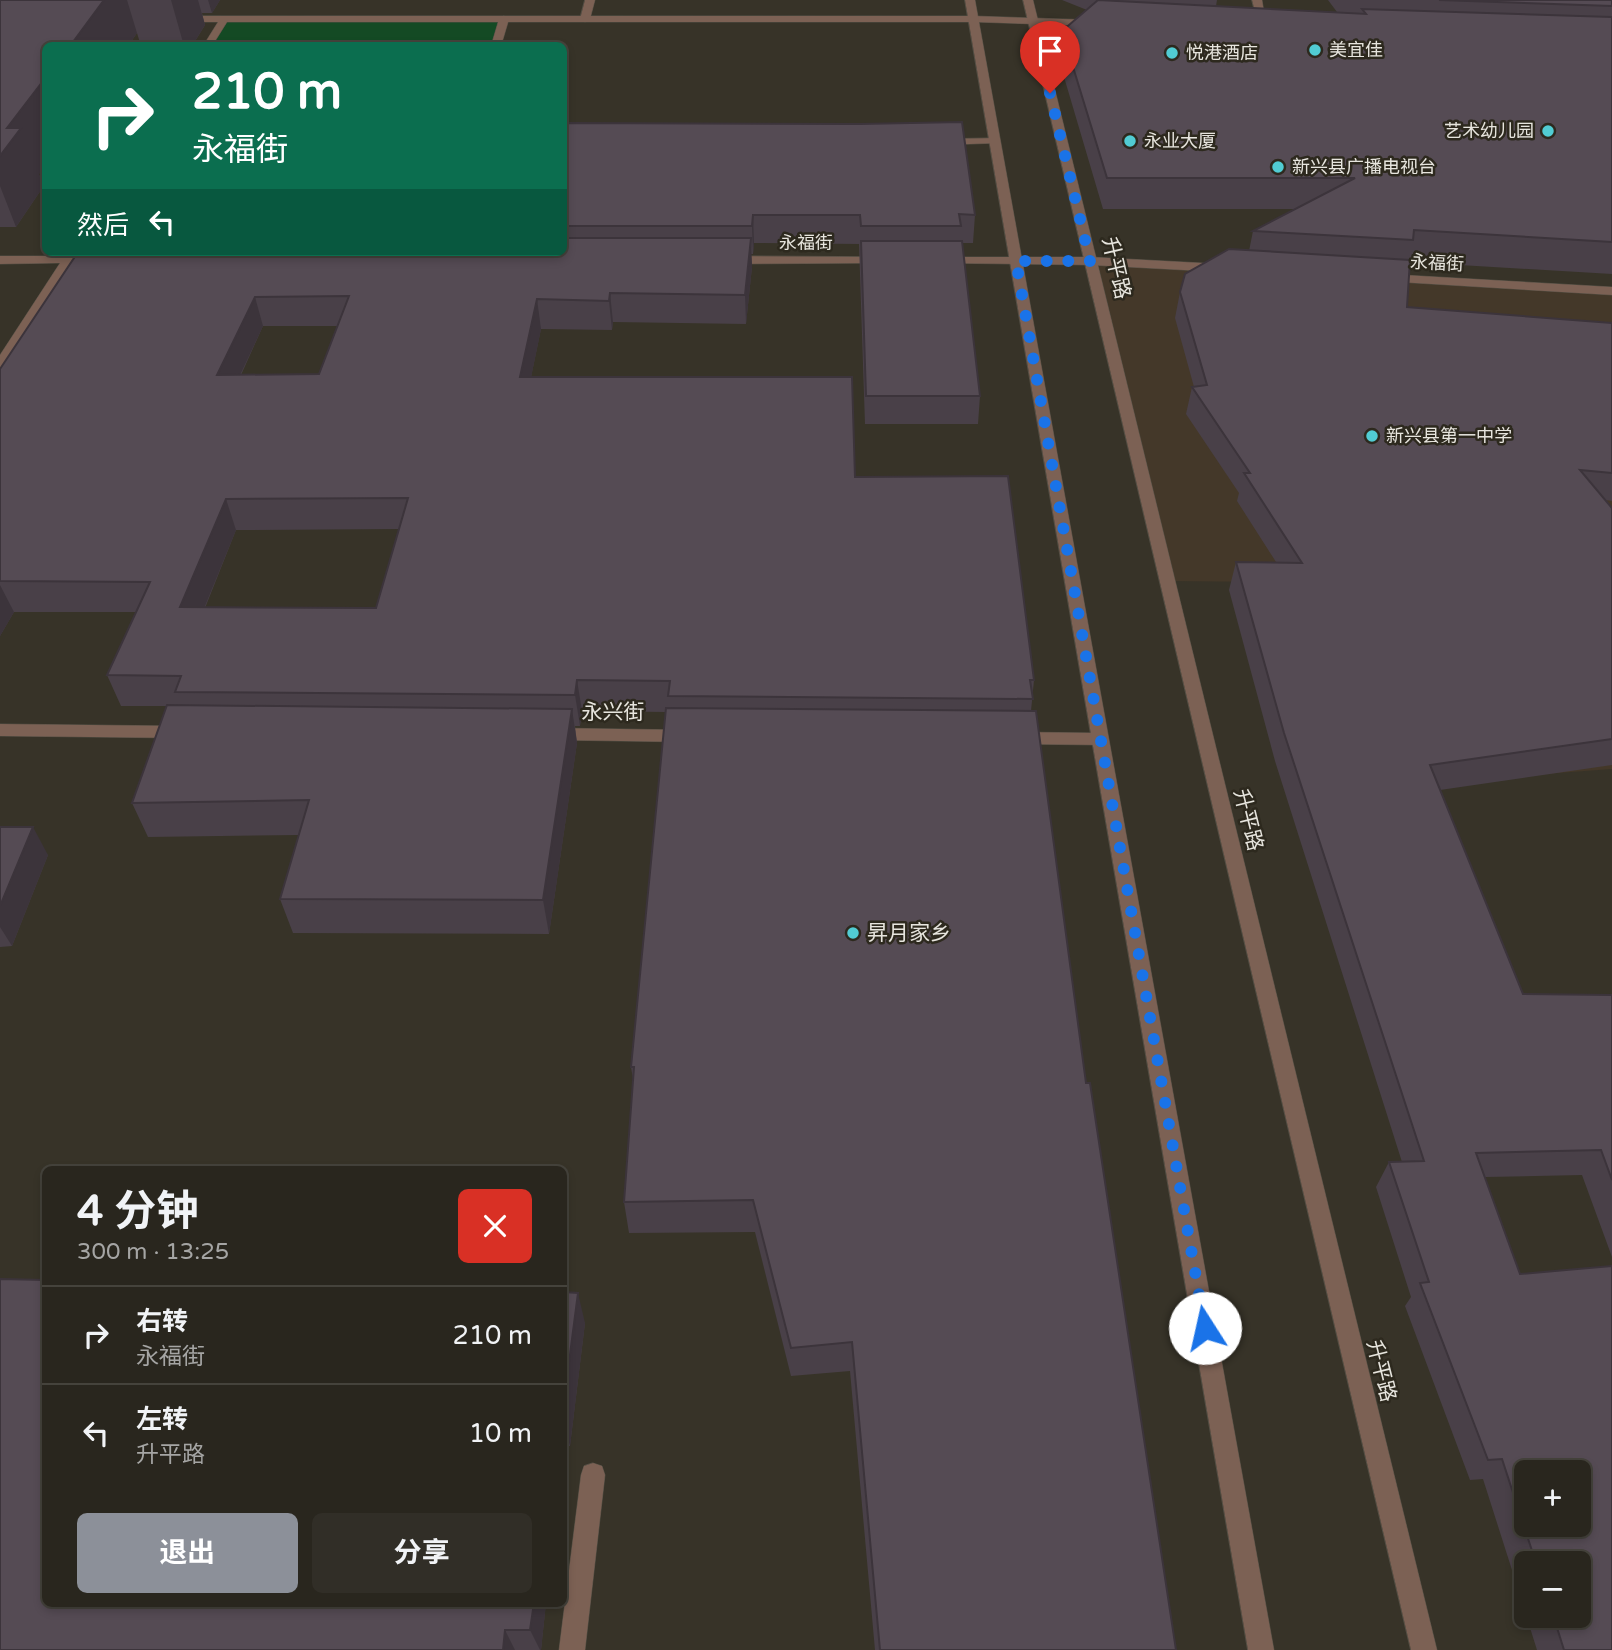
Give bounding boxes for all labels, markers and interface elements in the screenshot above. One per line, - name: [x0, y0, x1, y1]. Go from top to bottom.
- pin: [1020, 21, 1080, 93]
- icon: arrive: [1031, 32, 1069, 70]
- place label: 美宜佳: [1329, 39, 1383, 61]
- place label: 悦港酒店: [1186, 42, 1258, 64]
- marker: 美宜佳: [1307, 42, 1323, 58]
- marker: 悦港酒店: [1164, 45, 1180, 61]
- text: 210 m: [192, 63, 342, 122]
- icon: right: [77, 70, 168, 161]
- place label: 艺术幼儿园: [1444, 120, 1534, 142]
- marker: 艺术幼儿园: [1540, 123, 1556, 139]
- place label: 永业大厦: [1144, 130, 1216, 152]
- text: 永福街: [192, 131, 288, 169]
- marker: 永业大厦: [1122, 133, 1138, 149]
- place label: 新兴县广播电视台: [1292, 156, 1436, 178]
- marker: 新兴县广播电视台: [1270, 159, 1286, 175]
- icon: left: [143, 203, 181, 241]
- text: 然后: [77, 210, 129, 241]
- street label: 永福街: [779, 232, 833, 254]
- street label: 升平路: [1097, 234, 1135, 302]
- street label: 永福街: [1409, 251, 1465, 275]
- place label: 新兴县第一中学: [1386, 425, 1512, 447]
- marker: 新兴县第一中学: [1364, 428, 1380, 444]
- street label: 永兴街: [582, 700, 645, 725]
- street label: 升平路: [1228, 786, 1268, 854]
- place label: 昇月家乡: [867, 921, 951, 946]
- marker: 昇月家乡: [845, 925, 861, 941]
- text: 4 分钟: [77, 1186, 198, 1237]
- button: close: [458, 1189, 532, 1263]
- text: 300 m · 13:25: [77, 1238, 229, 1266]
- position arrow: [1168, 1291, 1242, 1365]
- text: 右转: [136, 1306, 188, 1337]
- icon: right: [77, 1316, 115, 1354]
- text: 210 m: [452, 1320, 532, 1351]
- street label: 升平路: [1361, 1337, 1401, 1405]
- text: 永福街: [136, 1343, 205, 1371]
- text: 左转: [136, 1404, 188, 1435]
- icon: left: [77, 1414, 115, 1452]
- text: 10 m: [469, 1418, 532, 1449]
- text: 升平路: [136, 1441, 205, 1469]
- map controls: [1514, 1460, 1591, 1628]
- button: +: [1514, 1460, 1591, 1537]
- button: 退出: [77, 1513, 298, 1593]
- button: 分享: [312, 1513, 532, 1593]
- button: −: [1514, 1551, 1591, 1628]

